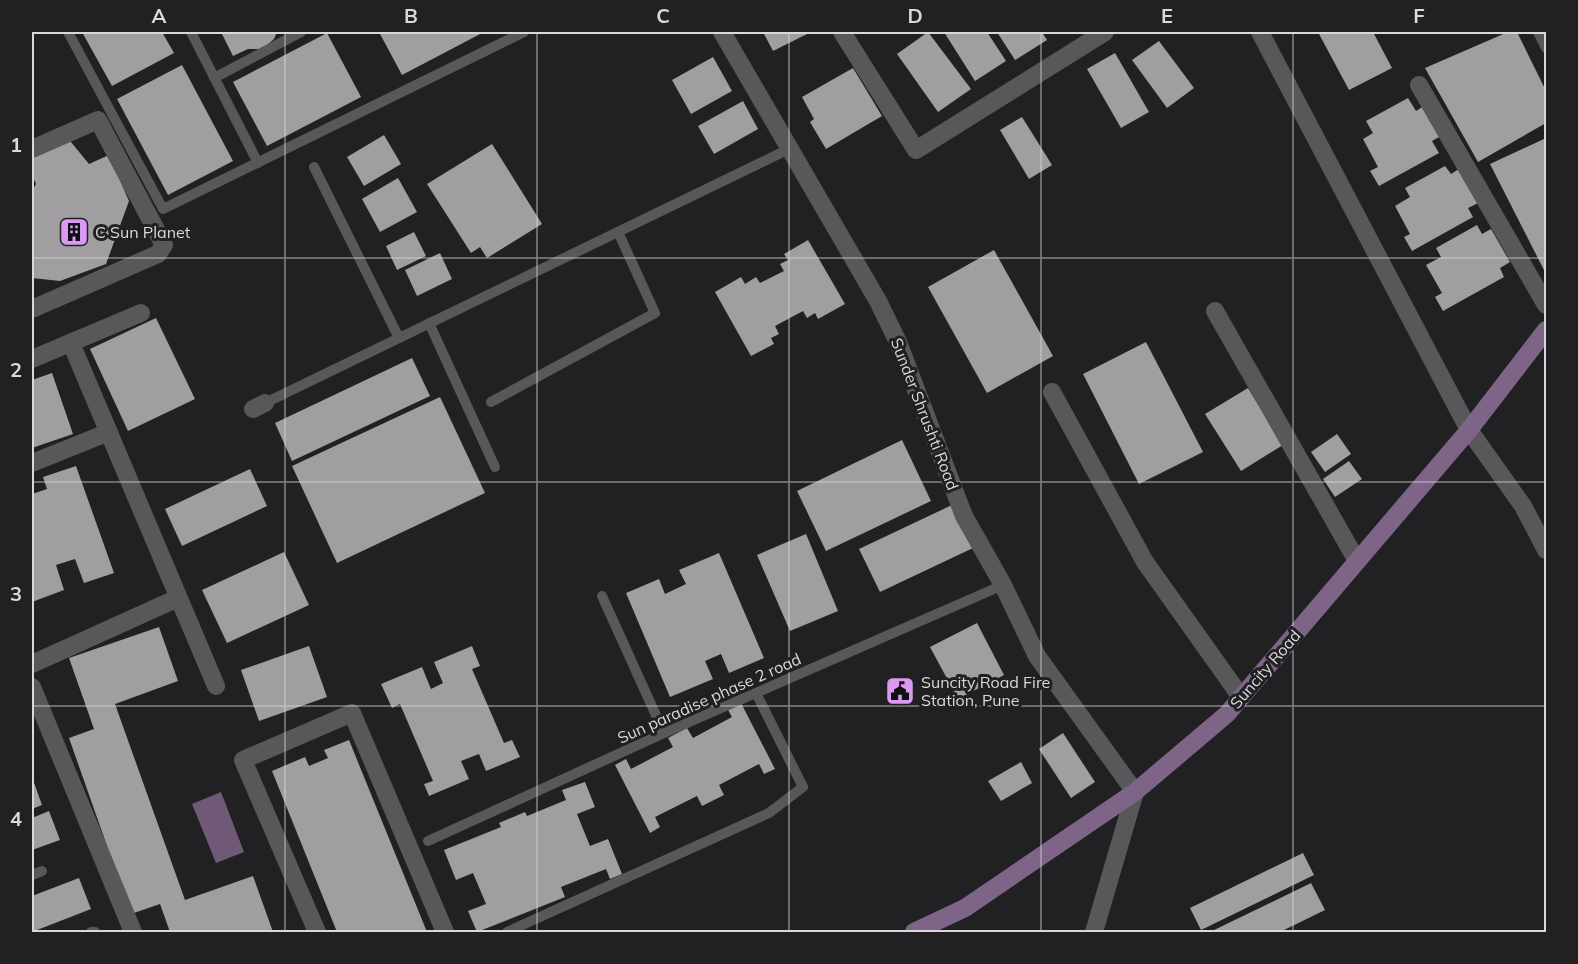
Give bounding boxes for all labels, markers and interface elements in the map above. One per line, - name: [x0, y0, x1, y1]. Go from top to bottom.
- text: A: [152, 3, 167, 28]
- text: B: [404, 3, 418, 28]
- text: C: [656, 3, 670, 28]
- text: D: [907, 3, 923, 28]
- text: E: [1161, 3, 1173, 28]
- text: F: [1413, 3, 1425, 28]
- text: 1: [10, 132, 22, 157]
- building icon: C Sun Planet: [58, 216, 90, 248]
- place label: C Sun Planet: [95, 222, 191, 242]
- street label: Sunder Shrushti Road: [887, 335, 963, 493]
- text: 2: [10, 357, 22, 382]
- text: 3: [10, 581, 22, 606]
- street label: Suncity Road: [1225, 625, 1305, 713]
- street label: Sun paradise phase 2 road: [614, 648, 804, 748]
- place label: Suncity Road Fire Station, Pune: [921, 672, 1050, 710]
- public building icon: Suncity Road Fire Station, Pune: [884, 675, 916, 707]
- text: 4: [10, 806, 22, 831]

